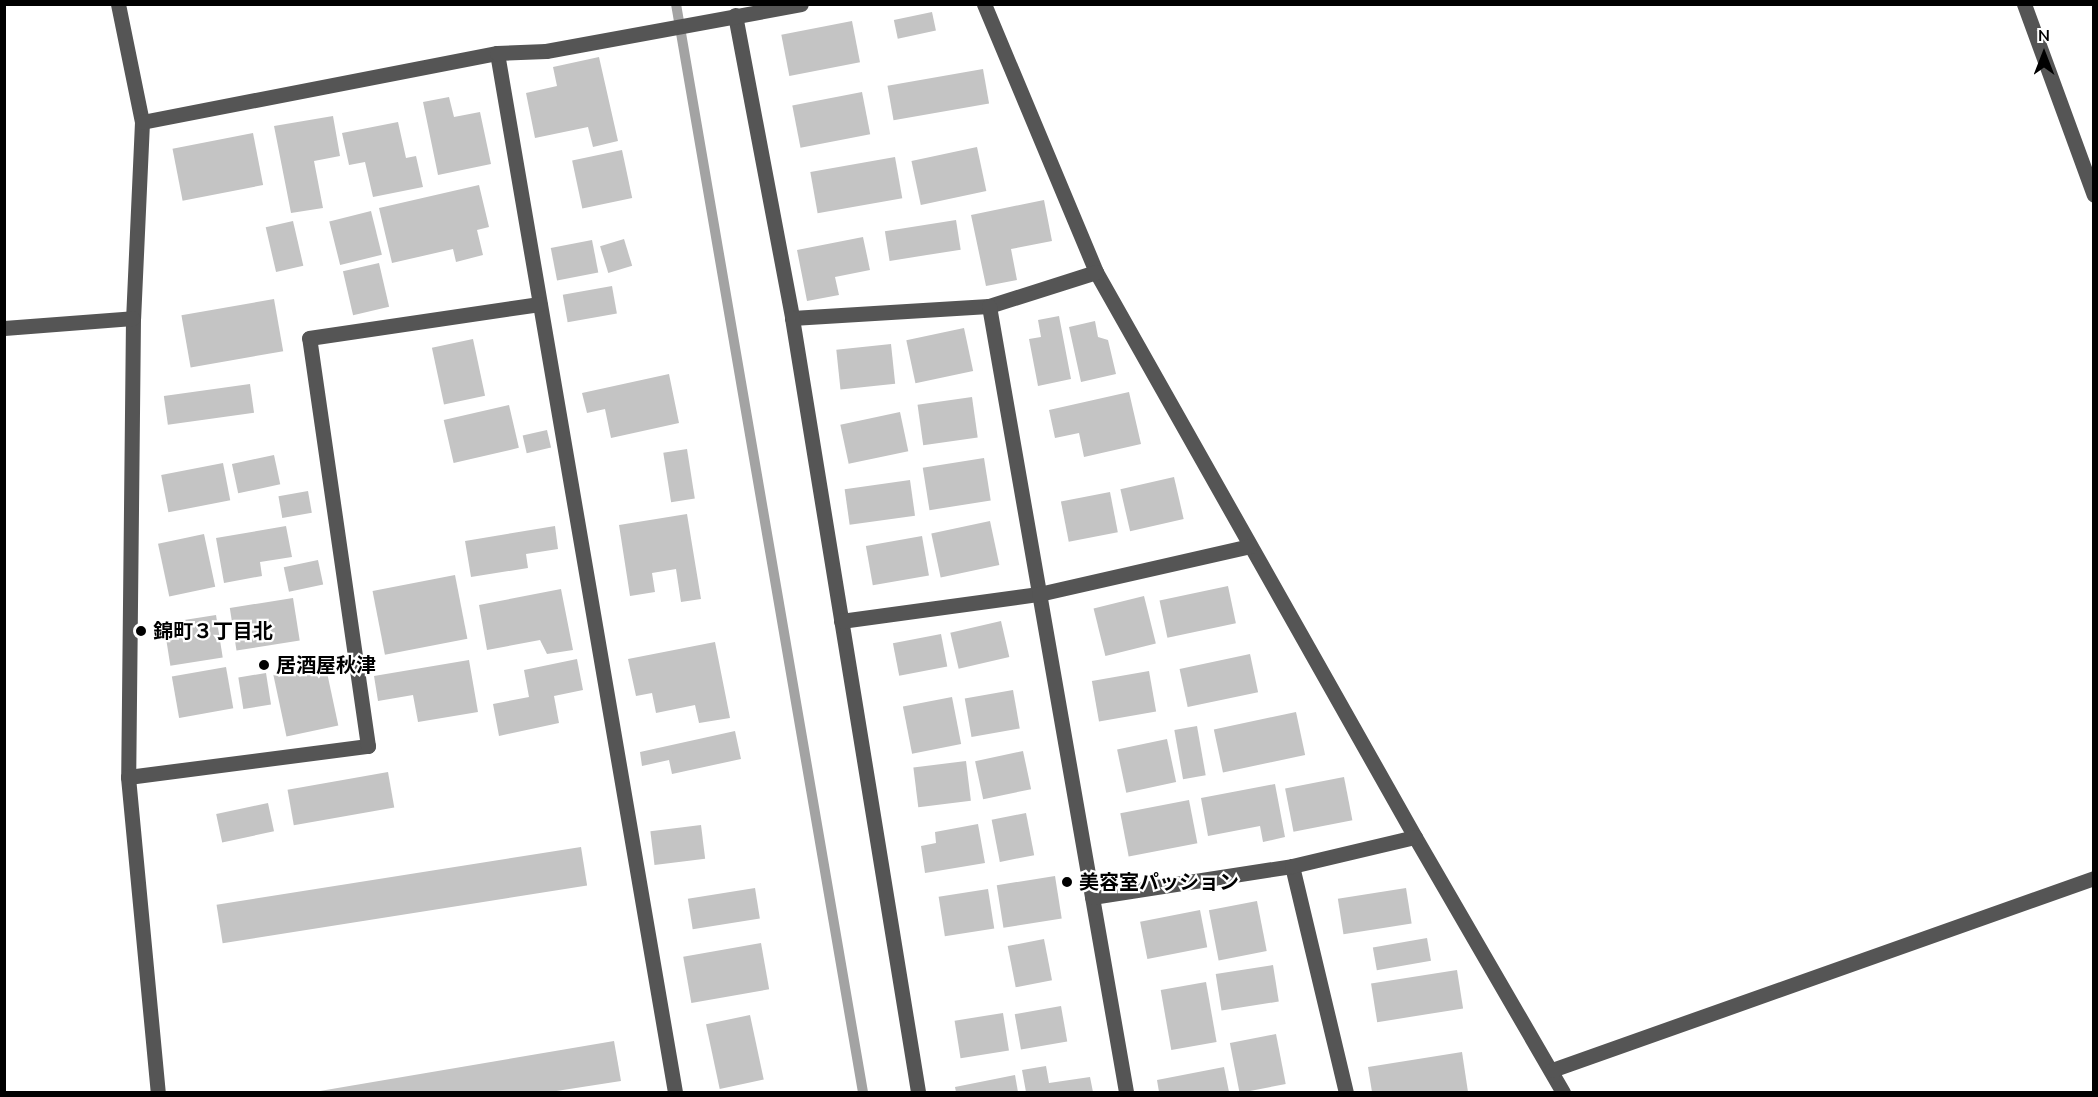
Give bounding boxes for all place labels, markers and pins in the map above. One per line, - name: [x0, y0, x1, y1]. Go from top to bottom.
- place label: 錦町３丁目北: [153, 619, 273, 643]
- marker: 錦町３丁目北: [134, 624, 148, 638]
- place label: 居酒屋秋津: [276, 653, 376, 677]
- marker: 居酒屋秋津: [257, 658, 271, 672]
- place label: 美容室パッション: [1079, 870, 1239, 894]
- marker: 美容室パッション: [1060, 875, 1074, 889]

